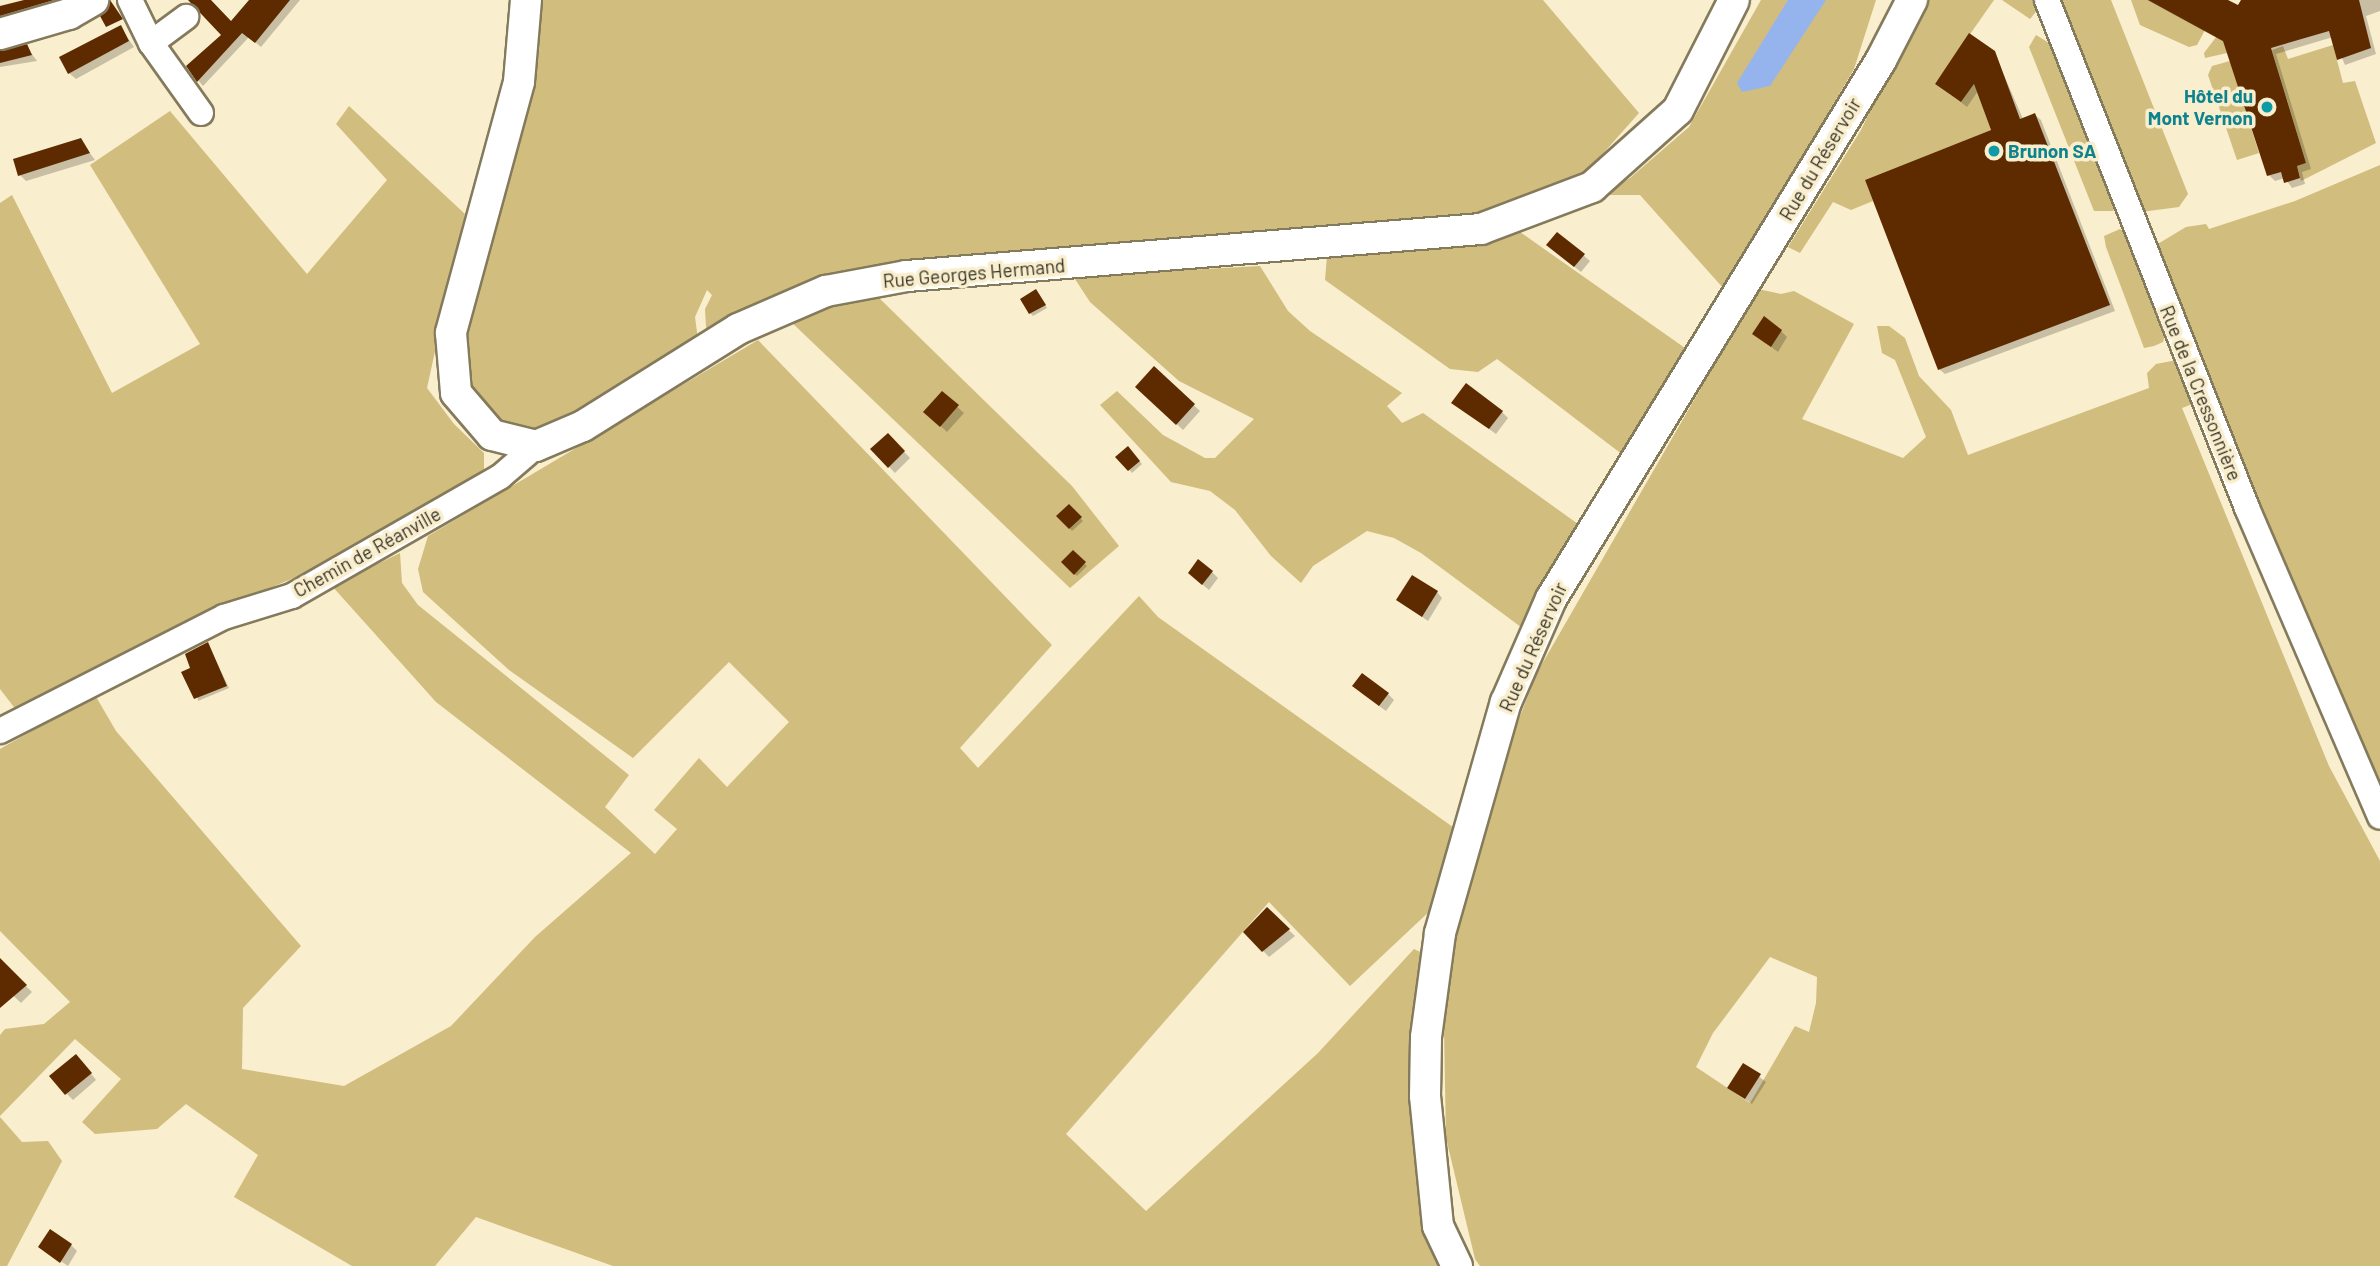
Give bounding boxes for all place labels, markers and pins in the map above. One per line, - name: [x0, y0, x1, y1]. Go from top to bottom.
- place label: Hôtel du Mont Vernon: [2148, 85, 2253, 129]
- marker: Hôtel du Mont Vernon: [2259, 99, 2275, 115]
- place label: Brunon SA: [2008, 140, 2097, 162]
- marker: Brunon SA: [1986, 143, 2002, 159]

